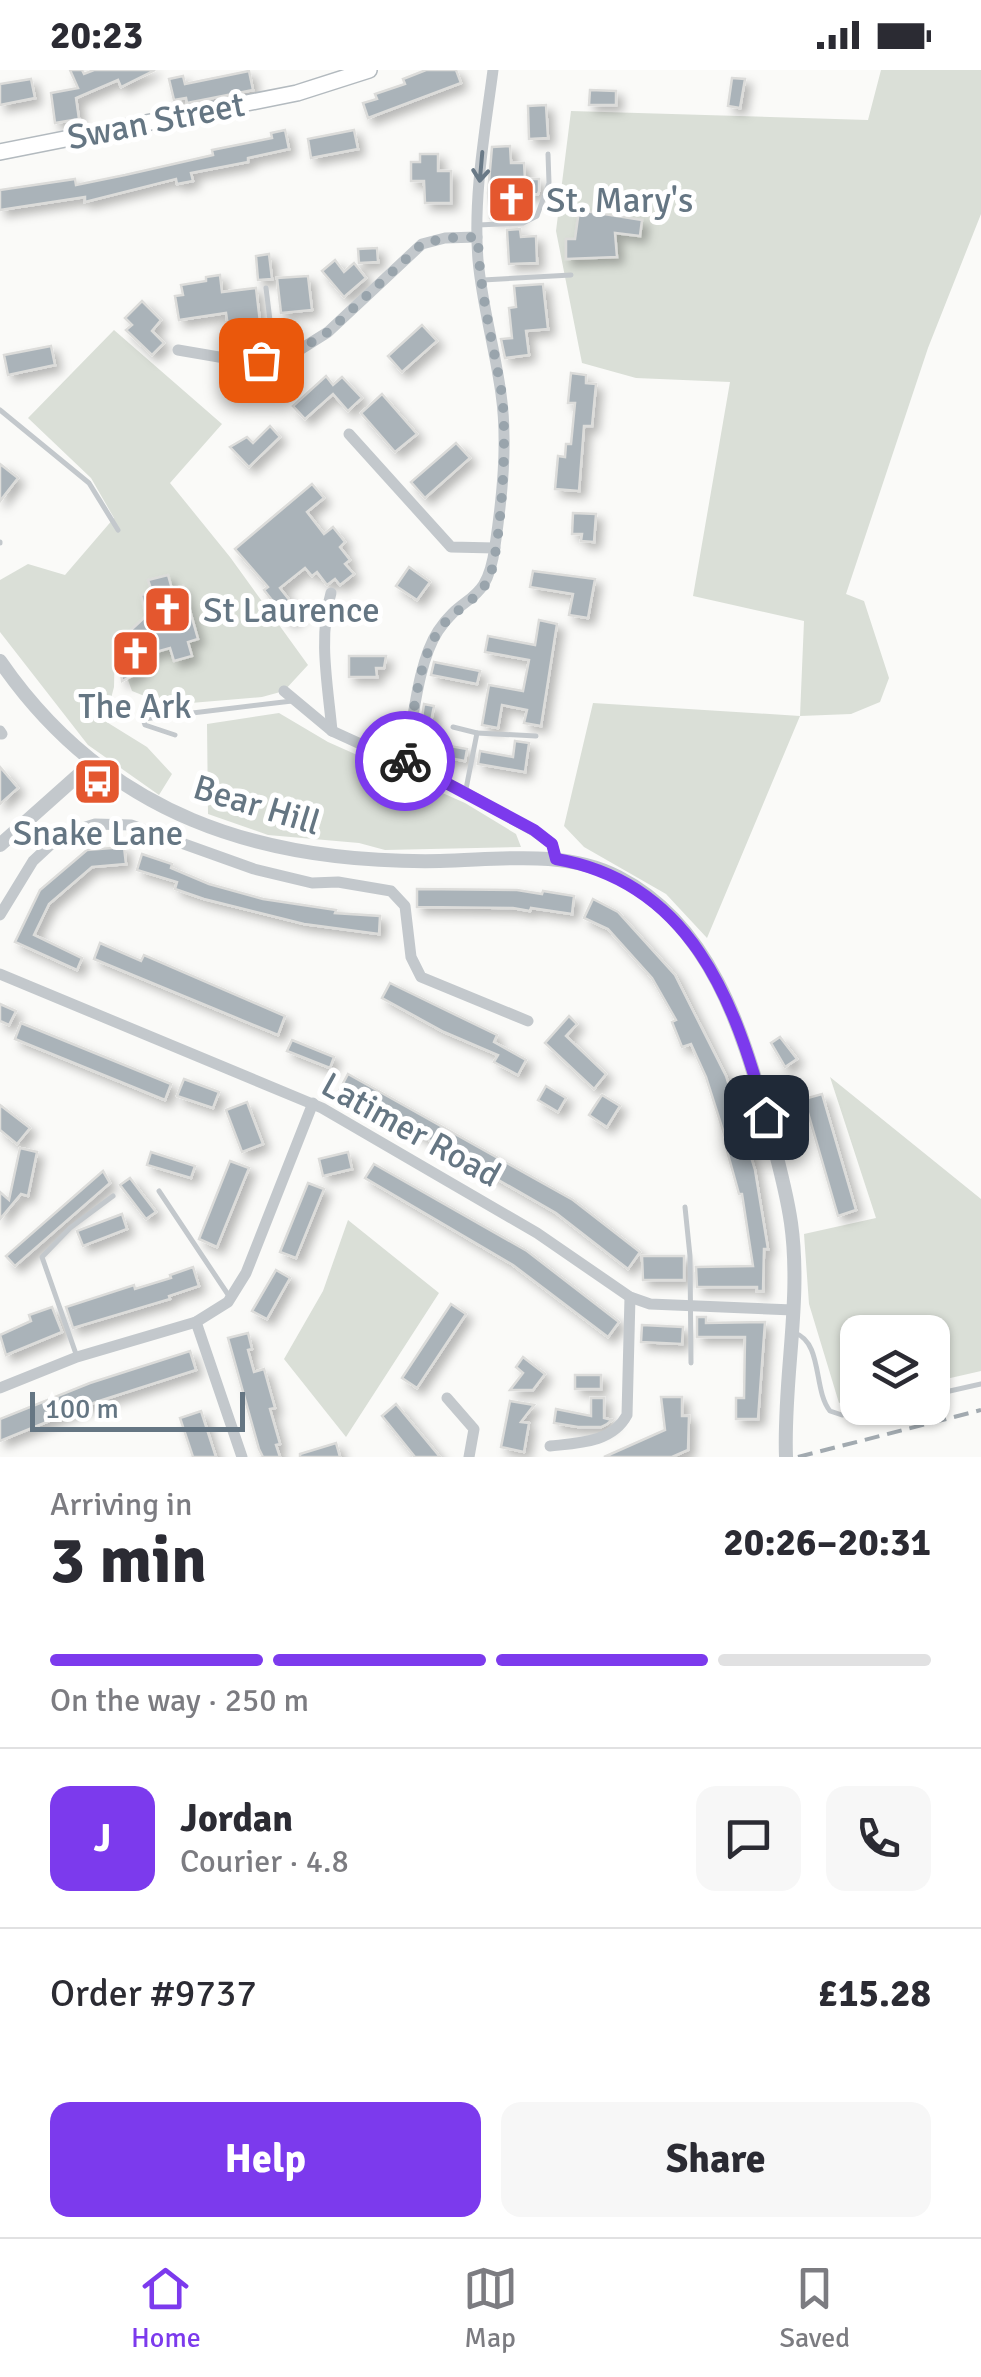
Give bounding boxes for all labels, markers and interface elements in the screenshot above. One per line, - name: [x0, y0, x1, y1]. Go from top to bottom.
- text: 20:23: [50, 12, 143, 59]
- street label: Swan Street: [64, 83, 248, 159]
- one-way arrow: [471, 150, 490, 182]
- church icon: St. Mary's: [485, 174, 537, 226]
- place label: St. Mary's: [546, 179, 693, 222]
- pin: [219, 318, 304, 403]
- icon: bag: [234, 333, 289, 388]
- church icon: St Laurence: [142, 584, 194, 636]
- place label: St Laurence: [203, 589, 380, 632]
- church icon: The Ark: [109, 628, 161, 680]
- place label: The Ark: [78, 685, 192, 728]
- courier: [355, 711, 455, 811]
- icon: bike: [378, 734, 433, 789]
- bus stop icon: Snake Lane: [72, 755, 124, 807]
- street label: Bear Hill: [188, 765, 326, 845]
- place label: Snake Lane: [13, 812, 183, 855]
- street label: Latimer Road: [314, 1063, 508, 1197]
- pin: [724, 1075, 809, 1160]
- icon: home: [739, 1090, 794, 1145]
- map controls: [840, 1315, 950, 1425]
- button: layers: [840, 1315, 950, 1425]
- scale bar: [30, 1387, 245, 1432]
- text: 100 m: [45, 1392, 119, 1426]
- text: Arriving in: [50, 1485, 192, 1524]
- text: 20:26–20:31: [723, 1519, 931, 1566]
- text: 3 min: [50, 1521, 207, 1601]
- text: On the way · 250 m: [50, 1681, 309, 1720]
- button: chat: [696, 1786, 801, 1891]
- button: phone: [826, 1786, 931, 1891]
- text: Jordan: [180, 1795, 293, 1842]
- text: J: [94, 1815, 111, 1862]
- text: Courier · 4.8: [180, 1842, 349, 1881]
- text: Order #9737: [50, 1970, 257, 2017]
- text: £15.28: [818, 1970, 931, 2017]
- button: Help: [50, 2102, 481, 2217]
- button: Share: [501, 2102, 931, 2217]
- tab: Home: [131, 2261, 201, 2355]
- tab: Map: [463, 2261, 518, 2355]
- tab: Saved: [780, 2261, 850, 2355]

